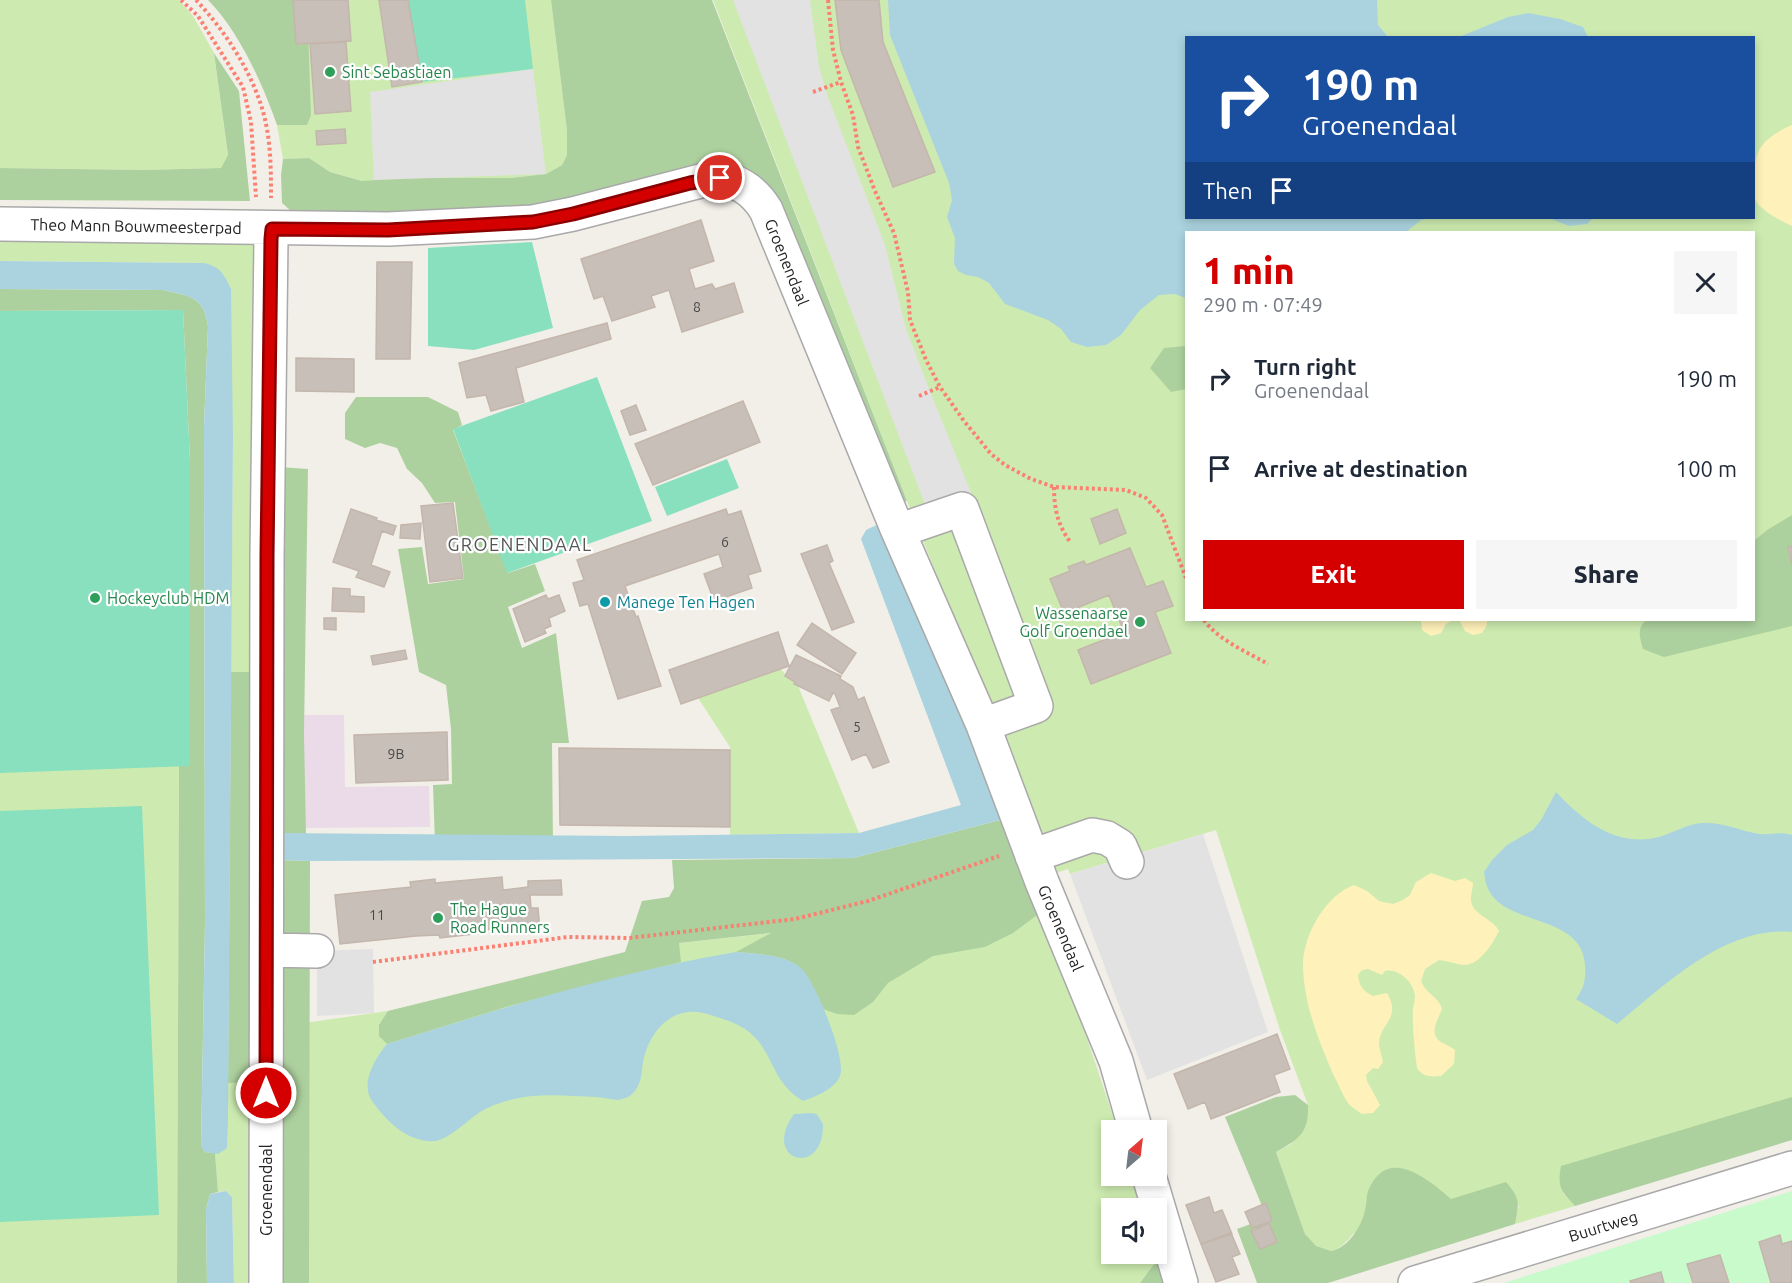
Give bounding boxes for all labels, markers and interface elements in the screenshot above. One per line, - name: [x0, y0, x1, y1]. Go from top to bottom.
- icon: right: [1203, 60, 1281, 138]
- text: 190 m: [1302, 61, 1419, 108]
- place label: Sint Sebastiaen: [342, 63, 451, 81]
- marker: Sint Sebastiaen: [323, 65, 337, 79]
- text: Groenendaal: [1302, 110, 1457, 140]
- pin: [694, 152, 745, 203]
- icon: arrive: [703, 161, 736, 194]
- icon: arrive: [1265, 174, 1298, 207]
- text: Then: [1203, 178, 1253, 203]
- street label: Theo Mann Bouwmeesterpad: [30, 215, 242, 237]
- street label: Groenendaal: [761, 216, 813, 308]
- text: 1 min: [1203, 250, 1295, 291]
- button: close: [1674, 251, 1737, 314]
- text: 290 m · 07:49: [1203, 293, 1323, 316]
- house number: 8: [693, 299, 701, 315]
- text: Turn right: [1254, 354, 1356, 379]
- icon: right: [1203, 362, 1236, 395]
- text: 190 m: [1676, 366, 1737, 391]
- text: Groenendaal: [1254, 379, 1369, 402]
- icon: arrive: [1203, 452, 1236, 485]
- text: Arrive at destination: [1254, 456, 1468, 481]
- text: 100 m: [1676, 456, 1737, 481]
- district label: GROENENDAAL: [447, 534, 593, 554]
- house number: 6: [721, 534, 729, 550]
- button: Exit: [1203, 540, 1464, 609]
- button: Share: [1476, 540, 1737, 609]
- place label: Hockeyclub HDM: [107, 589, 229, 607]
- marker: Hockeyclub HDM: [88, 591, 102, 605]
- place label: Manege Ten Hagen: [617, 593, 755, 611]
- marker: Manege Ten Hagen: [598, 595, 612, 609]
- place label: Wassenaarse Golf Groendael: [1019, 604, 1128, 640]
- marker: Wassenaarse Golf Groendael: [1133, 615, 1147, 629]
- house number: 5: [853, 719, 861, 735]
- house number: 9B: [388, 746, 404, 762]
- street label: Groenendaal: [1035, 882, 1087, 974]
- place label: The Hague Road Runners: [450, 900, 550, 936]
- house number: 11: [369, 907, 385, 923]
- marker: The Hague Road Runners: [431, 911, 445, 925]
- position arrow: [234, 1061, 298, 1125]
- north arrow: [1101, 1120, 1167, 1186]
- map controls: [1101, 1120, 1167, 1264]
- street label: Groenendaal: [257, 1144, 275, 1236]
- button: sound: [1101, 1198, 1167, 1264]
- street label: Buurtweg: [1566, 1207, 1640, 1245]

